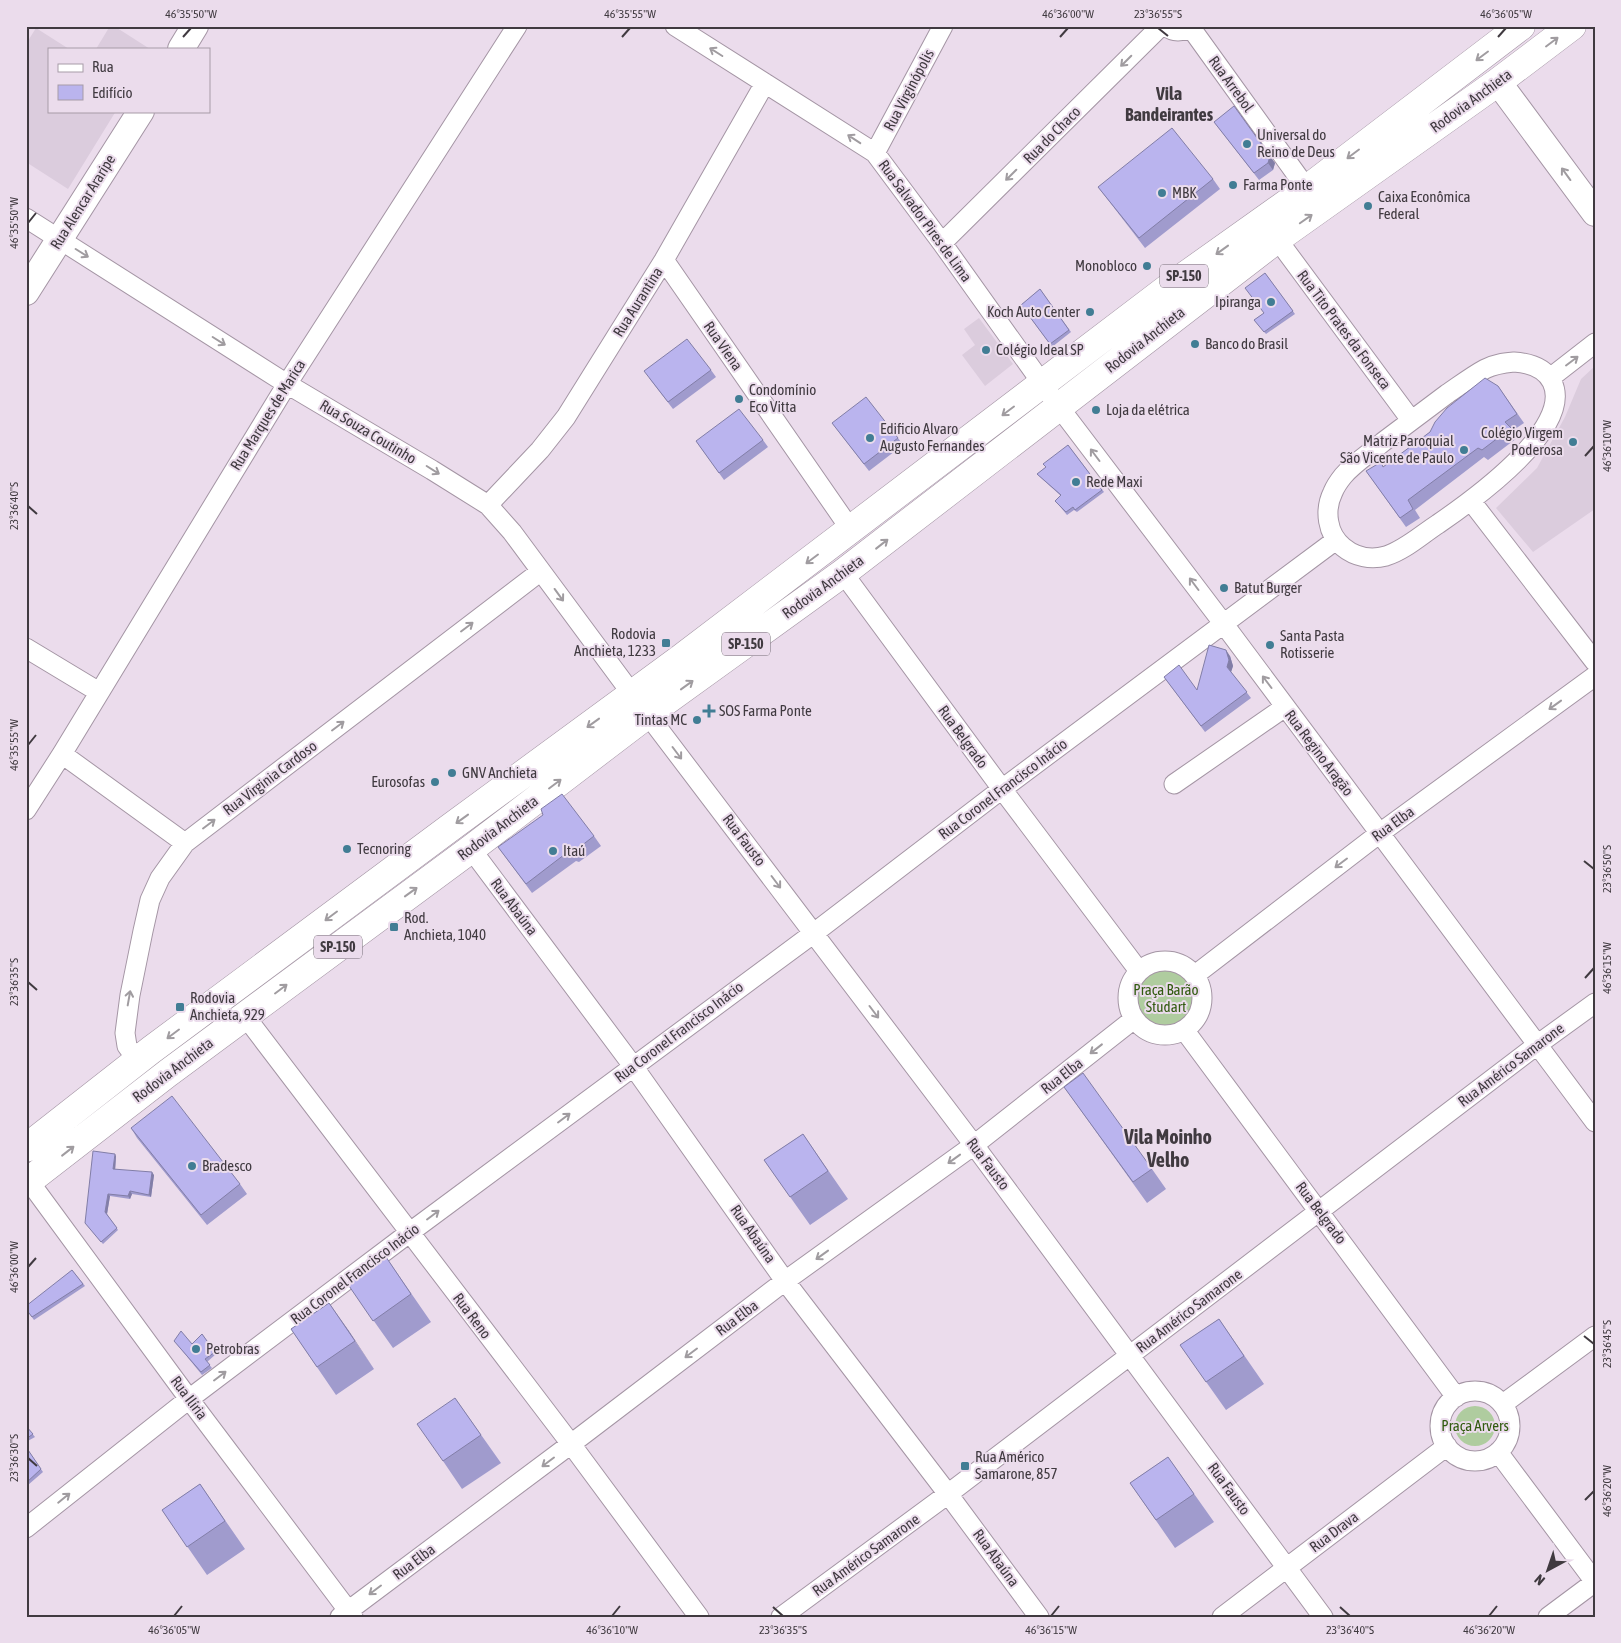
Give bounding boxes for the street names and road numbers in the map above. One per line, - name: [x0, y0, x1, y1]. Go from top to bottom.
- street label: Rua Virginópolis: [880, 46, 937, 133]
- street label: Rua Arrebol: [1205, 52, 1257, 115]
- street label: Rodovia Anchieta: [1427, 65, 1515, 136]
- street label: Rua do Chaco: [1020, 103, 1084, 167]
- street label: Rua Alencar Araripe: [47, 151, 119, 252]
- street label: Rua Salvador Pires de Lima: [875, 156, 975, 285]
- street label: Rua Aurantina: [609, 264, 666, 340]
- road number: SP-150: [1160, 264, 1208, 288]
- street label: Rua Tito Prates da Fonseca: [1294, 267, 1395, 392]
- street label: Rodovia Anchieta: [1102, 303, 1188, 376]
- street label: Rua Viena: [700, 318, 746, 373]
- street label: Rua Marques de Marica: [227, 356, 308, 473]
- street label: Rua Souza Coutinho: [317, 396, 419, 467]
- street label: Rodovia Anchieta: [779, 551, 867, 622]
- road number: SP-150: [722, 633, 770, 656]
- street label: Rua Belgrado: [935, 702, 992, 771]
- street label: Rua Regino Aragão: [1282, 706, 1357, 799]
- street label: Rua Coronel Francisco Inácio: [935, 735, 1070, 842]
- street label: Rua Virginia Cardoso: [220, 737, 320, 818]
- street label: Rodovia Anchieta: [454, 792, 541, 863]
- street label: Rua Elba: [1368, 803, 1417, 845]
- street label: Rua Fausto: [719, 811, 769, 869]
- street label: Rua Abaúna: [488, 875, 541, 938]
- road number: SP-150: [314, 936, 362, 959]
- street label: Rua Coronel Francisco Inácio: [611, 978, 746, 1085]
- street label: Rua Américo Samarone: [1455, 1019, 1567, 1110]
- street label: Rodovia Anchieta: [129, 1034, 216, 1105]
- street label: Rua Elba: [1037, 1054, 1086, 1097]
- street label: Rua Fausto: [963, 1135, 1013, 1193]
- street label: Rua Belgrado: [1293, 1178, 1350, 1247]
- street label: Rua Abaúna: [727, 1202, 780, 1266]
- street label: Rua Coronel Francisco Inácio: [287, 1220, 422, 1327]
- street label: Rua Américo Samarone: [1133, 1265, 1245, 1356]
- street label: Rua Reno: [450, 1290, 495, 1342]
- street label: Rua Elba: [712, 1296, 761, 1339]
- street label: Rua Ilíria: [168, 1373, 211, 1423]
- street label: Rua Fausto: [1205, 1459, 1254, 1518]
- street label: Rua Drava: [1306, 1508, 1361, 1555]
- street label: Rua Américo Samarone: [809, 1510, 923, 1599]
- street label: Rua Abaúna: [970, 1526, 1023, 1590]
- street label: Rua Elba: [389, 1540, 438, 1583]

